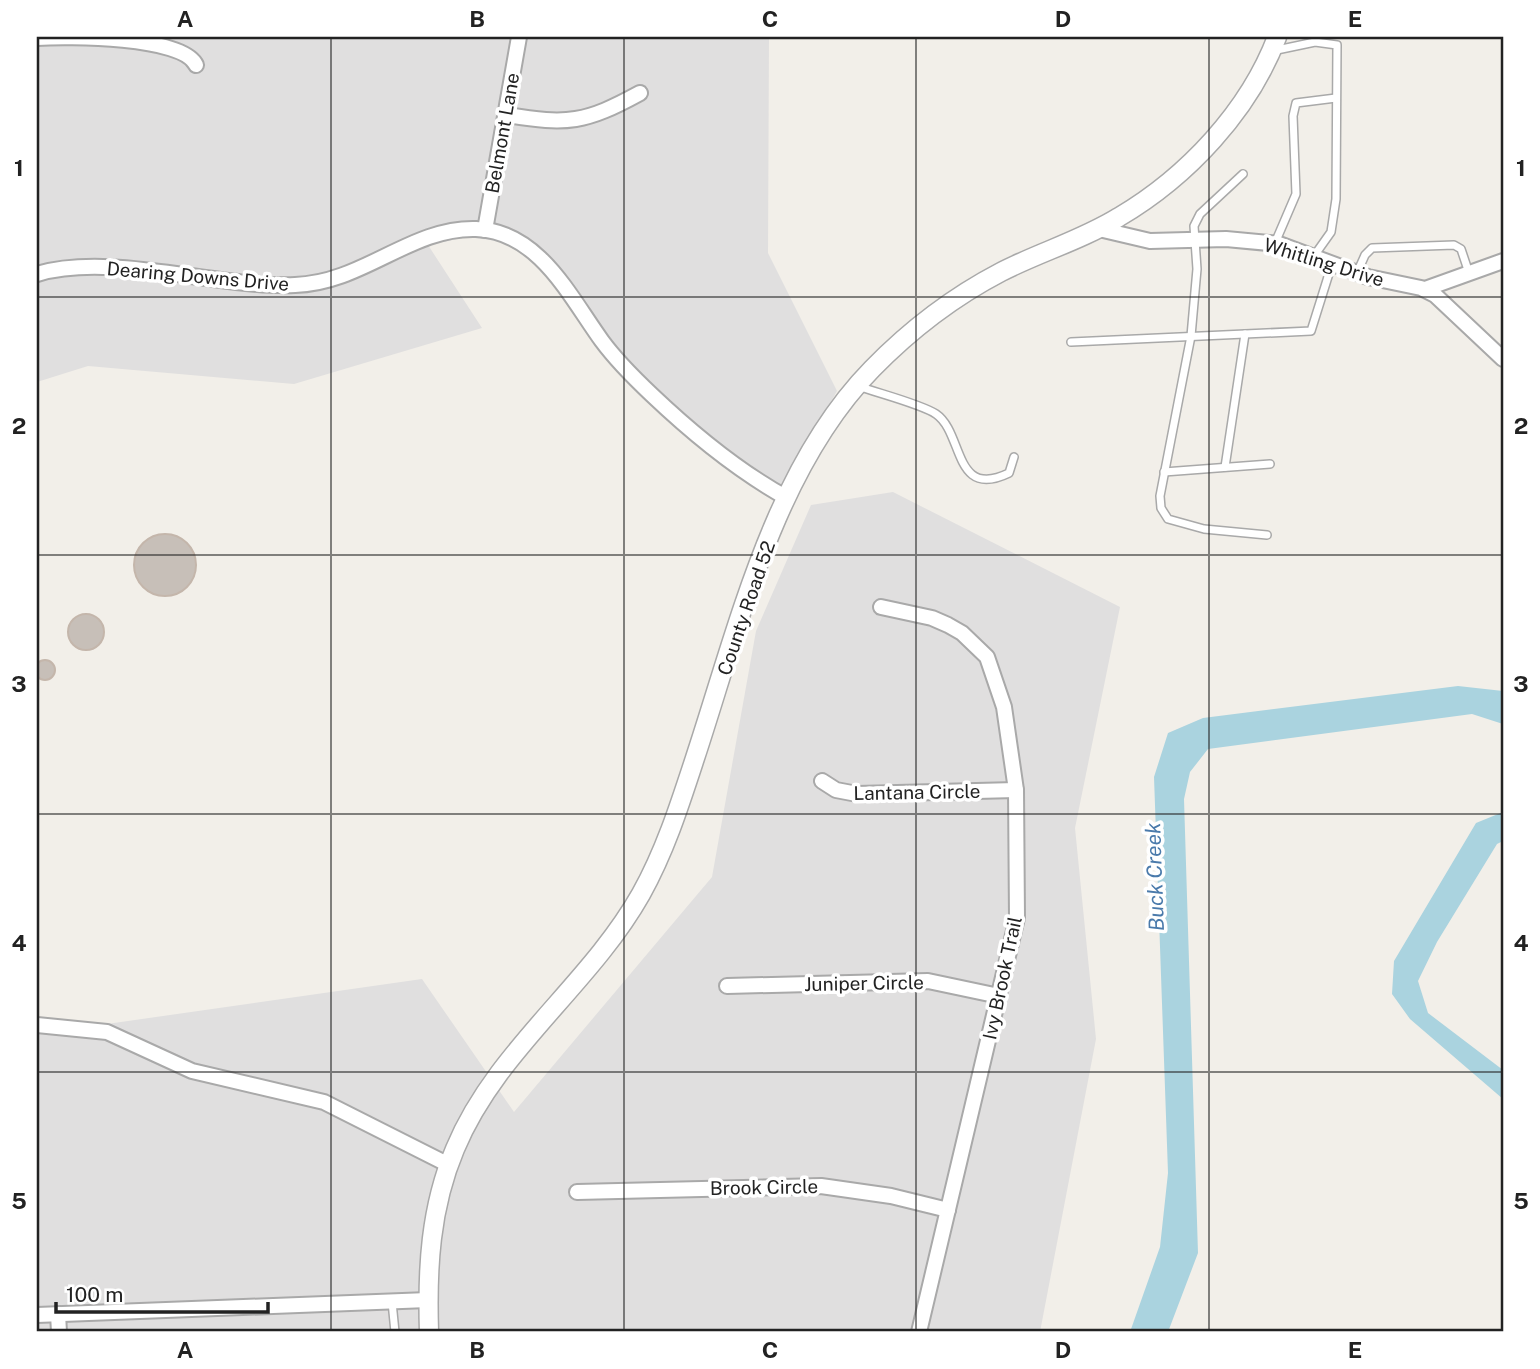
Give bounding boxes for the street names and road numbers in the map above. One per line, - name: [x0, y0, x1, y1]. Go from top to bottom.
- street label: Belmont Lane: [481, 71, 523, 195]
- street label: Whitling Drive: [1261, 233, 1387, 291]
- street label: Dearing Downs Drive: [106, 257, 290, 295]
- street label: County Road 52: [713, 538, 779, 678]
- street label: Lantana Circle: [853, 780, 981, 804]
- street label: Ivy Brook Trail: [978, 914, 1026, 1042]
- street label: Juniper Circle: [804, 971, 924, 995]
- street label: Brook Circle: [710, 1175, 818, 1199]

